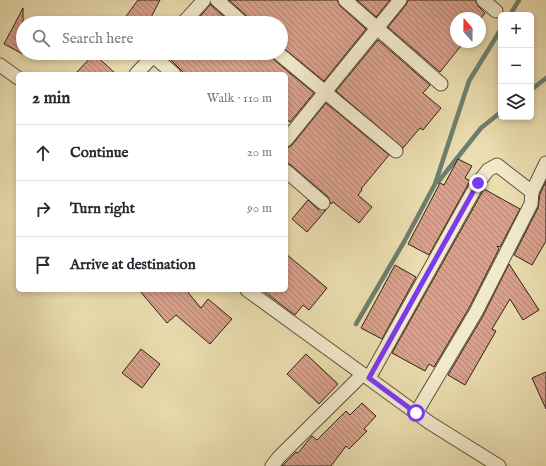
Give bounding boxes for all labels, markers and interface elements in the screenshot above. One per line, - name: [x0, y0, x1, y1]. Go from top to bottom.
- north arrow: [450, 12, 486, 48]
- map controls: [498, 12, 534, 120]
- button: +: [498, 12, 534, 48]
- search box: [16, 16, 288, 60]
- icon: search: [30, 27, 52, 49]
- text: Search here: [62, 29, 133, 48]
- button: −: [498, 48, 534, 84]
- button: layers: [498, 84, 534, 120]
- text: 2 min: [32, 88, 70, 109]
- text: Walk · 110 m: [207, 90, 272, 107]
- icon: ahead: [32, 142, 54, 164]
- text: Continue: [70, 143, 128, 162]
- text: 20 m: [247, 144, 272, 161]
- route end: [469, 174, 487, 192]
- icon: right: [32, 198, 54, 220]
- text: Turn right: [70, 199, 135, 218]
- text: 90 m: [247, 200, 272, 217]
- icon: arrive: [32, 254, 54, 276]
- text: Arrive at destination: [70, 255, 196, 274]
- route start: [407, 404, 425, 422]

